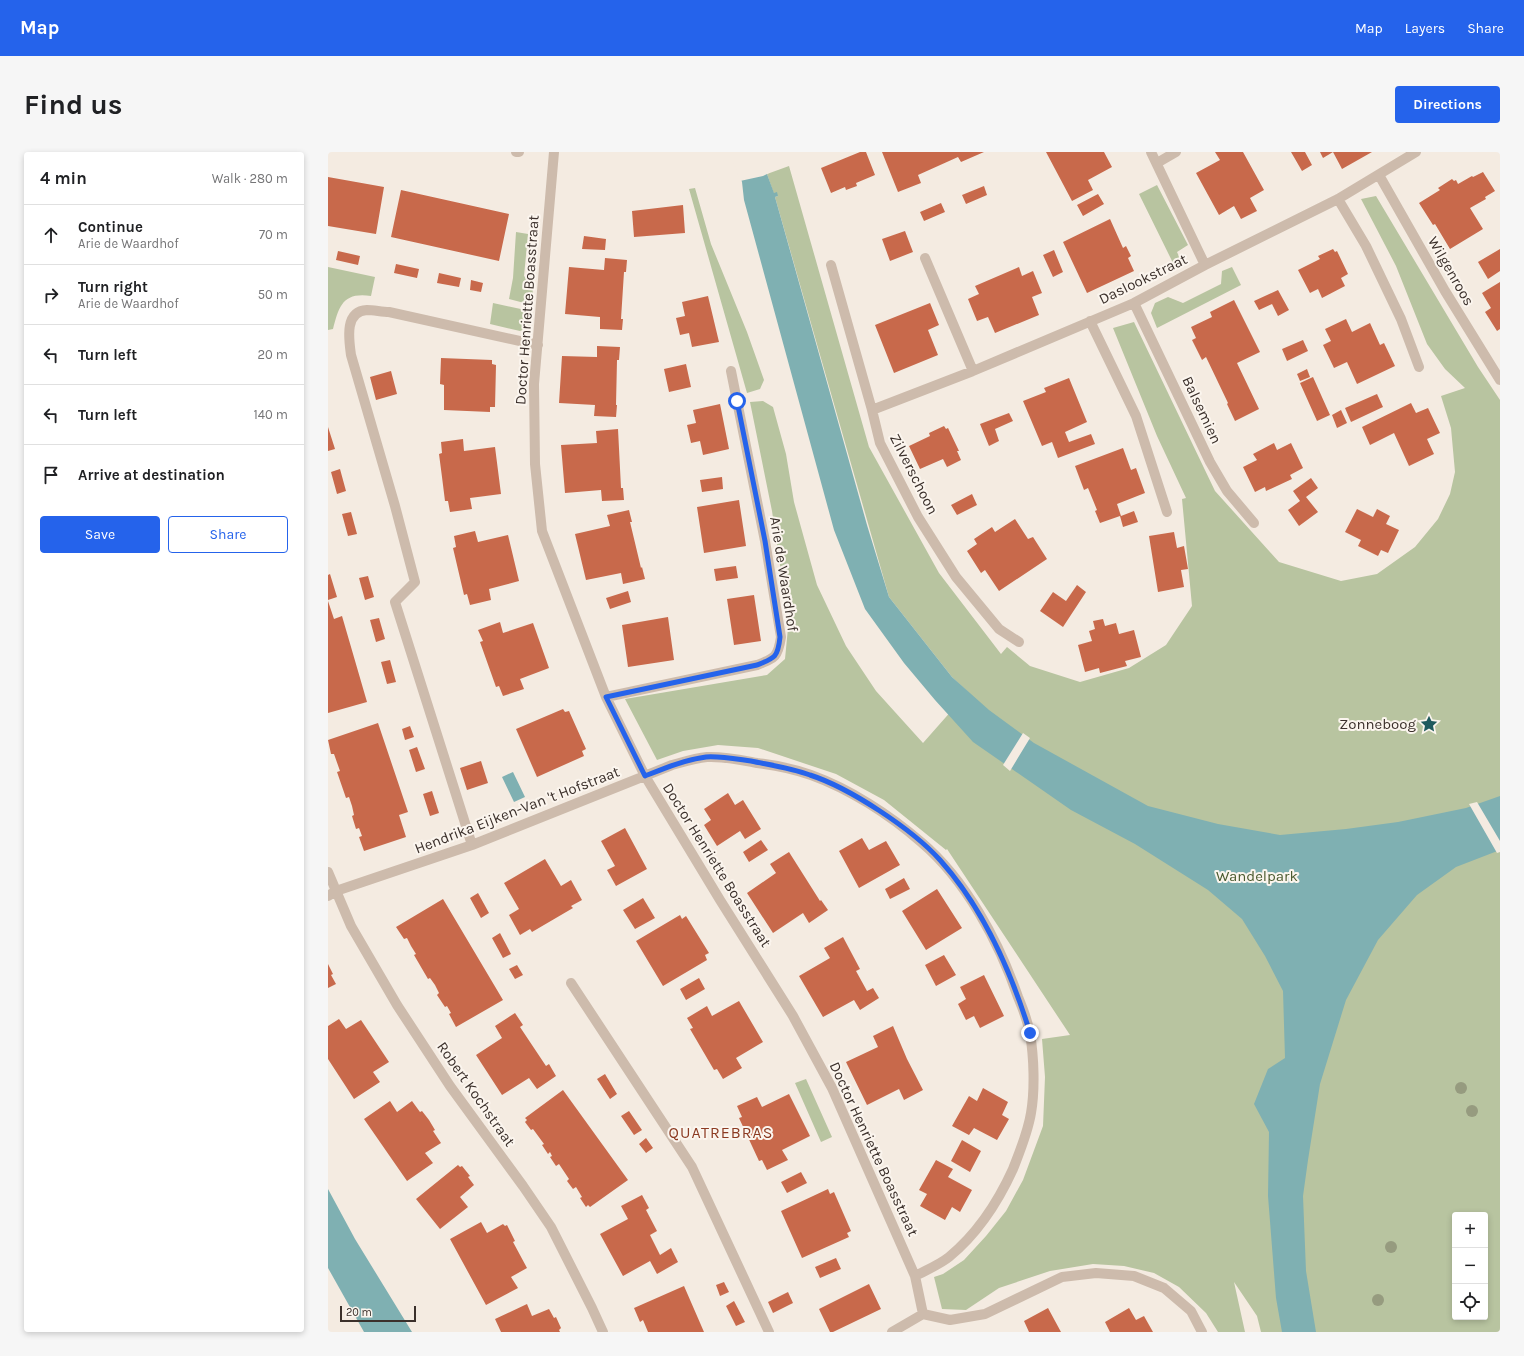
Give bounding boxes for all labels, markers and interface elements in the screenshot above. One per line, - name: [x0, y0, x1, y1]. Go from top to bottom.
- text: Map: [20, 17, 59, 39]
- text: Map: [1355, 20, 1383, 37]
- text: Layers: [1405, 20, 1445, 37]
- text: Share: [1467, 20, 1504, 37]
- button: Directions: [1395, 86, 1500, 123]
- text: Find us: [24, 88, 123, 121]
- text: 4 min: [40, 168, 87, 188]
- text: Walk · 280 m: [212, 171, 288, 186]
- street label: Doctor Henriette Boasstraat: [511, 214, 543, 406]
- text: Continue: [78, 218, 143, 236]
- icon: ahead: [40, 224, 62, 246]
- text: 70 m: [259, 227, 288, 242]
- street label: Wilgenroos: [1424, 233, 1478, 309]
- text: Arie de Waardhof: [78, 236, 179, 251]
- street label: Daslookstraat: [1096, 250, 1190, 308]
- text: Turn right: [78, 278, 148, 296]
- icon: right: [40, 284, 62, 306]
- text: 50 m: [258, 287, 288, 302]
- text: Arie de Waardhof: [78, 296, 179, 311]
- icon: left: [40, 344, 62, 366]
- text: Turn left: [78, 346, 137, 364]
- text: 20 m: [258, 347, 288, 362]
- street label: Balsemien: [1178, 373, 1226, 447]
- route start: [728, 392, 746, 410]
- icon: left: [40, 404, 62, 426]
- text: Turn left: [78, 406, 137, 424]
- text: 140 m: [253, 407, 288, 422]
- street label: Zilverschoon: [886, 431, 942, 517]
- icon: arrive: [40, 464, 62, 486]
- text: Arrive at destination: [78, 466, 225, 484]
- street label: Arie de Waardhof: [766, 515, 802, 634]
- button: Save: [40, 516, 160, 553]
- button: Share: [168, 516, 288, 553]
- place icon: Zonneboog: [1419, 714, 1439, 734]
- place label: Zonneboog: [1339, 715, 1417, 733]
- street label: Hendrika Eijken-Van 't Hofstraat: [412, 762, 622, 857]
- street label: Doctor Henriette Boasstraat: [659, 780, 775, 951]
- park label: Wandelpark: [1216, 867, 1298, 885]
- route end: [1021, 1024, 1039, 1042]
- street label: Robert Kochstraat: [433, 1038, 519, 1150]
- street label: Doctor Henriette Boasstraat: [826, 1059, 923, 1239]
- district label: QUATREBRAS: [669, 1123, 773, 1142]
- map controls: [1452, 1212, 1488, 1320]
- button: +: [1452, 1212, 1488, 1248]
- button: −: [1452, 1248, 1488, 1284]
- button: locate: [1452, 1284, 1488, 1320]
- scale bar: [340, 1304, 416, 1323]
- text: 20 m: [346, 1306, 372, 1319]

